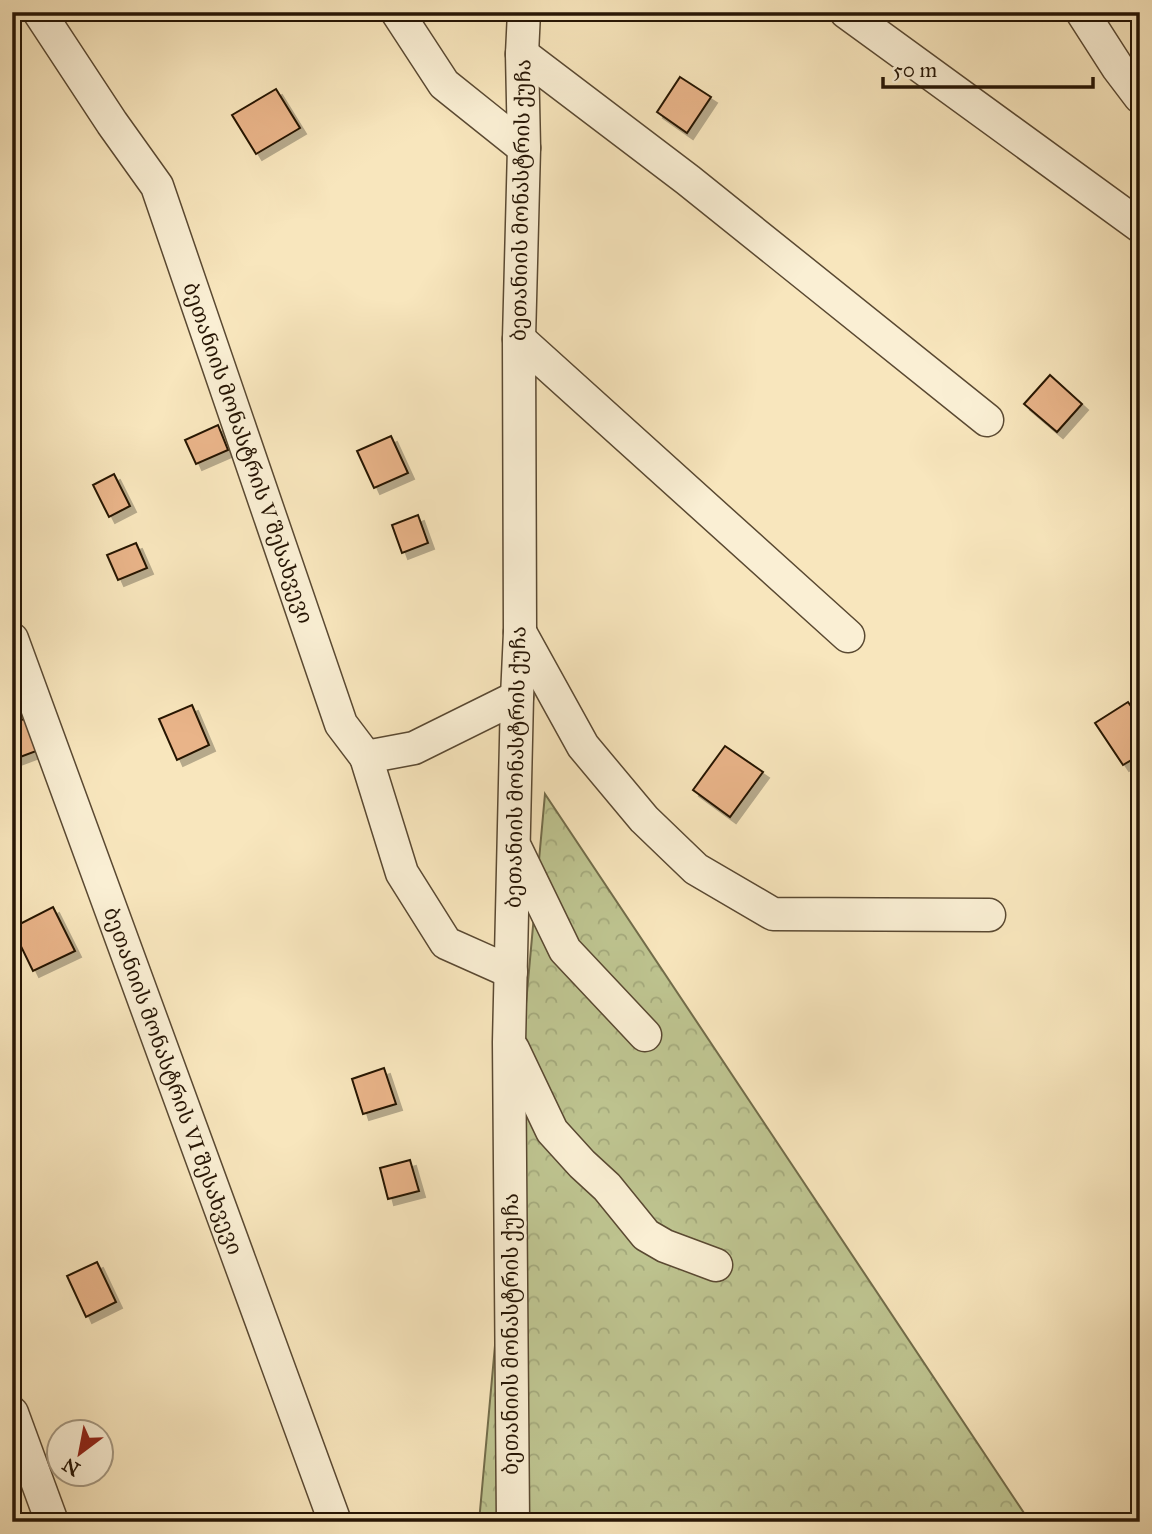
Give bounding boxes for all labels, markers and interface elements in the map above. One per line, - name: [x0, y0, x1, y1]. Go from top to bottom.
- scale bar: [883, 46, 1092, 90]
- text: 50 m: [893, 57, 938, 83]
- street label: ბეთანიის მონასტრის ქუჩა: [506, 59, 536, 341]
- street label: ბეთანიის მონასტრის V შესახვევი: [177, 279, 319, 627]
- street label: ბეთანიის მონასტრის ქუჩა: [501, 626, 531, 908]
- street label: ბეთანიის მონასტრის VI შესახვევი: [98, 904, 248, 1258]
- street label: ბეთანიის მონასტრის ქუჩა: [498, 1193, 524, 1475]
- north arrow: [46, 1418, 116, 1488]
- text: N: [58, 1453, 84, 1481]

